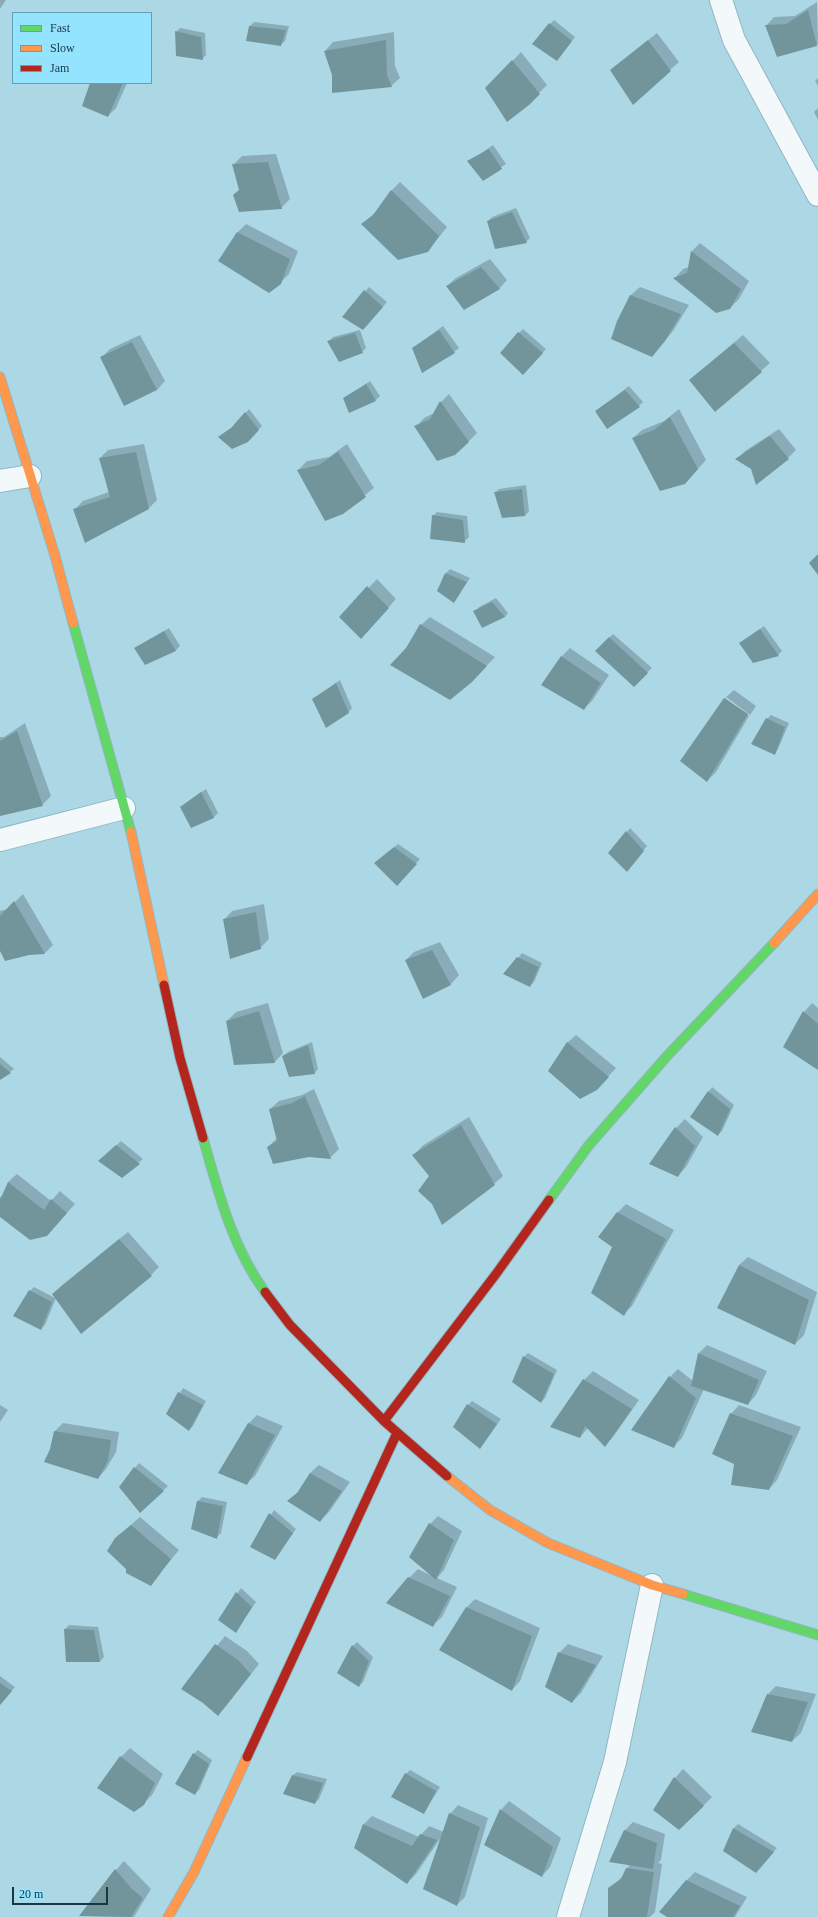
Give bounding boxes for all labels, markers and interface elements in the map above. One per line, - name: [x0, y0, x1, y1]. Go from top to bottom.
- legend: [12, 12, 152, 84]
- text: Fast: [50, 21, 70, 35]
- text: Slow: [50, 41, 75, 55]
- text: Jam: [50, 61, 69, 75]
- scale bar: [14, 1879, 110, 1905]
- text: 20 m: [19, 1887, 43, 1901]

